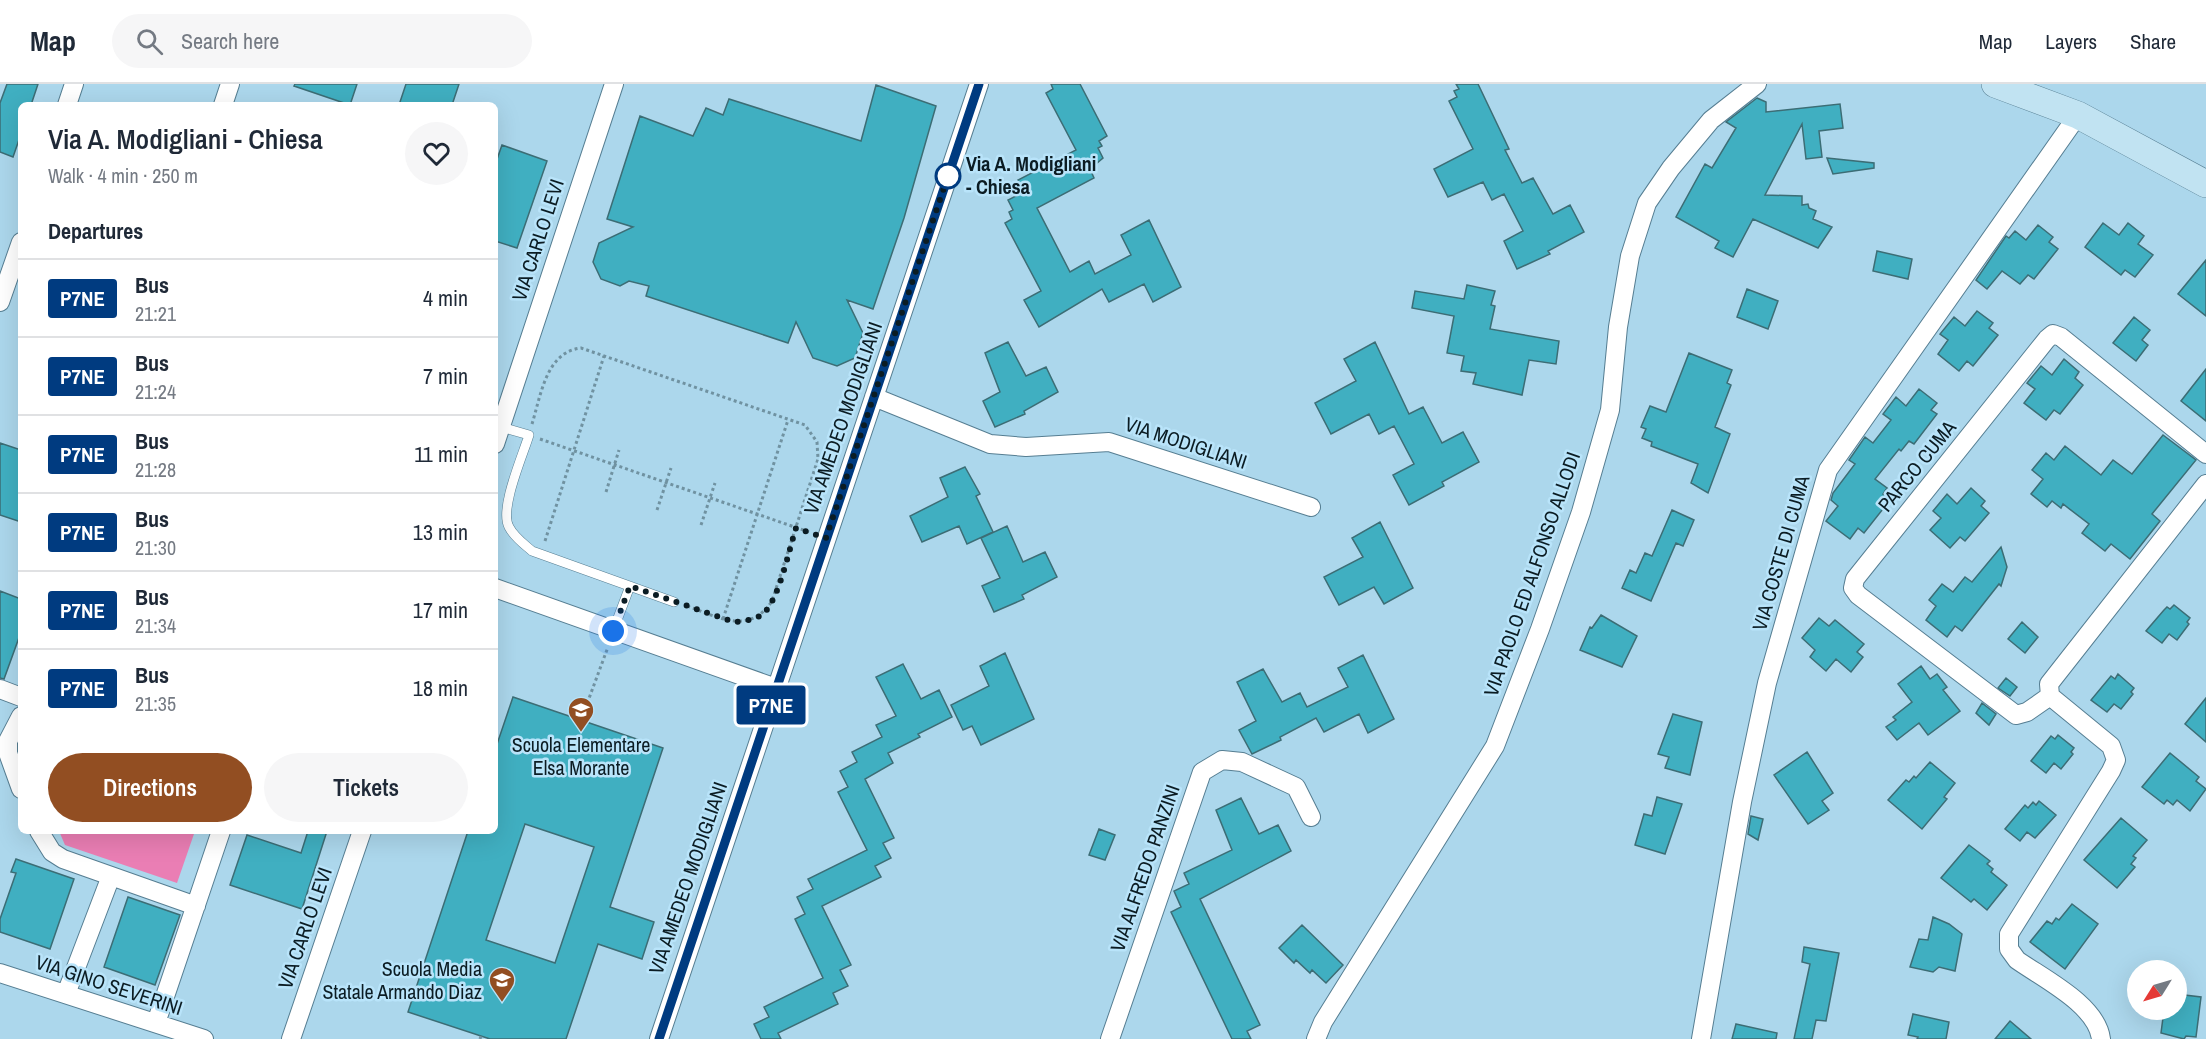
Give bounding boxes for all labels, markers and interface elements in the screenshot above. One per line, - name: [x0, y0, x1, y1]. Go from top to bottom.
- search box: [112, 14, 532, 68]
- text: Map: [30, 22, 76, 60]
- icon: search: [133, 25, 166, 58]
- text: Search here: [181, 26, 279, 56]
- text: Map: [1979, 27, 2012, 56]
- text: Layers: [2045, 27, 2097, 56]
- text: Share: [2130, 27, 2176, 56]
- text: Via A. Modigliani - Chiesa: [48, 120, 323, 158]
- button: heart: [405, 122, 468, 185]
- place label: Via A. Modigliani - Chiesa: [966, 150, 1096, 200]
- text: Walk · 4 min · 250 m: [48, 162, 198, 189]
- marker: Via A. Modigliani - Chiesa: [935, 163, 961, 189]
- street label: VIA CARLO LEVI: [505, 175, 570, 304]
- text: Departures: [48, 216, 143, 246]
- text: Bus: [135, 270, 169, 300]
- text: 4 min: [423, 283, 468, 313]
- text: P7NE: [60, 284, 105, 313]
- text: 21:21: [135, 300, 176, 327]
- street label: VIA AMEDEO MODIGLIANI: [797, 318, 888, 517]
- text: Bus: [135, 348, 169, 378]
- text: 7 min: [423, 361, 468, 391]
- text: P7NE: [60, 362, 105, 391]
- text: 21:24: [135, 378, 176, 405]
- street label: VIA MODIGLIANI: [1122, 410, 1251, 475]
- street label: PARCO CUMA: [1872, 414, 1962, 517]
- text: Bus: [135, 426, 169, 456]
- text: 11 min: [414, 439, 468, 469]
- text: P7NE: [60, 440, 105, 469]
- street label: VIA PAOLO ED ALFONSO ALLODI: [1477, 448, 1586, 700]
- text: 21:28: [135, 456, 176, 483]
- street label: VIA COSTE DI CUMA: [1745, 472, 1816, 634]
- text: Bus: [135, 504, 169, 534]
- text: 13 min: [413, 517, 468, 547]
- text: P7NE: [60, 518, 105, 547]
- text: 21:30: [135, 534, 176, 561]
- text: Bus: [135, 582, 169, 612]
- text: 17 min: [413, 595, 468, 625]
- text: P7NE: [60, 596, 105, 625]
- text: 21:34: [135, 612, 176, 639]
- your location: [598, 616, 628, 646]
- text: Bus: [135, 660, 169, 690]
- text: 18 min: [413, 673, 468, 703]
- text: P7NE: [60, 674, 105, 703]
- line badge: P7NE: [729, 686, 813, 724]
- text: 21:35: [135, 690, 176, 717]
- text: P7NE: [749, 691, 793, 720]
- school or university icon: Scuola Elementare Elsa Morante: [566, 695, 596, 733]
- place label: Scuola Elementare Elsa Morante: [512, 731, 650, 781]
- button: Directions: [48, 753, 252, 822]
- button: Tickets: [264, 753, 468, 822]
- street label: VIA AMEDEO MODIGLIANI: [642, 778, 733, 977]
- street label: VIA ALFREDO PANZINI: [1103, 781, 1186, 955]
- street label: VIA CARLO LEVI: [271, 864, 338, 992]
- street label: VIA GINO SEVERINI: [32, 948, 186, 1021]
- place label: Scuola Media Statale Armando Diaz: [322, 955, 482, 1005]
- north arrow: [2127, 960, 2187, 1020]
- map controls: [2127, 960, 2187, 1020]
- school or university icon: Scuola Media Statale Armando Diaz: [487, 965, 517, 1003]

